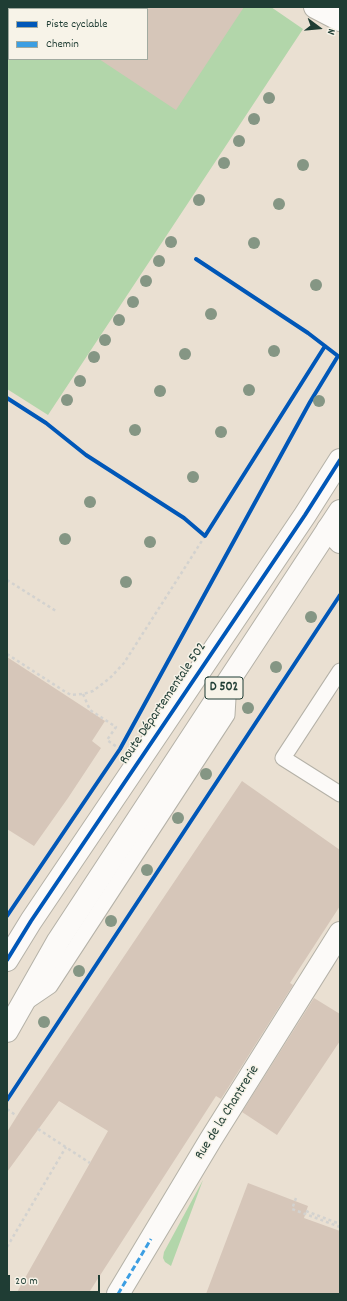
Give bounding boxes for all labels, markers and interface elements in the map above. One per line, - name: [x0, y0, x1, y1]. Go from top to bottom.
- legend: [8, 8, 148, 60]
- north arrow: [299, 8, 339, 48]
- text: Piste cyclable: [46, 16, 107, 33]
- text: N: [322, 26, 339, 36]
- text: Chemin: [46, 36, 79, 53]
- street label: Route Départementale 502: [117, 640, 211, 768]
- road number: D 502: [205, 677, 243, 699]
- street label: Rue de la Chantrerie: [192, 1063, 264, 1163]
- scale bar: [10, 1267, 102, 1293]
- text: 20 m: [15, 1273, 38, 1290]

